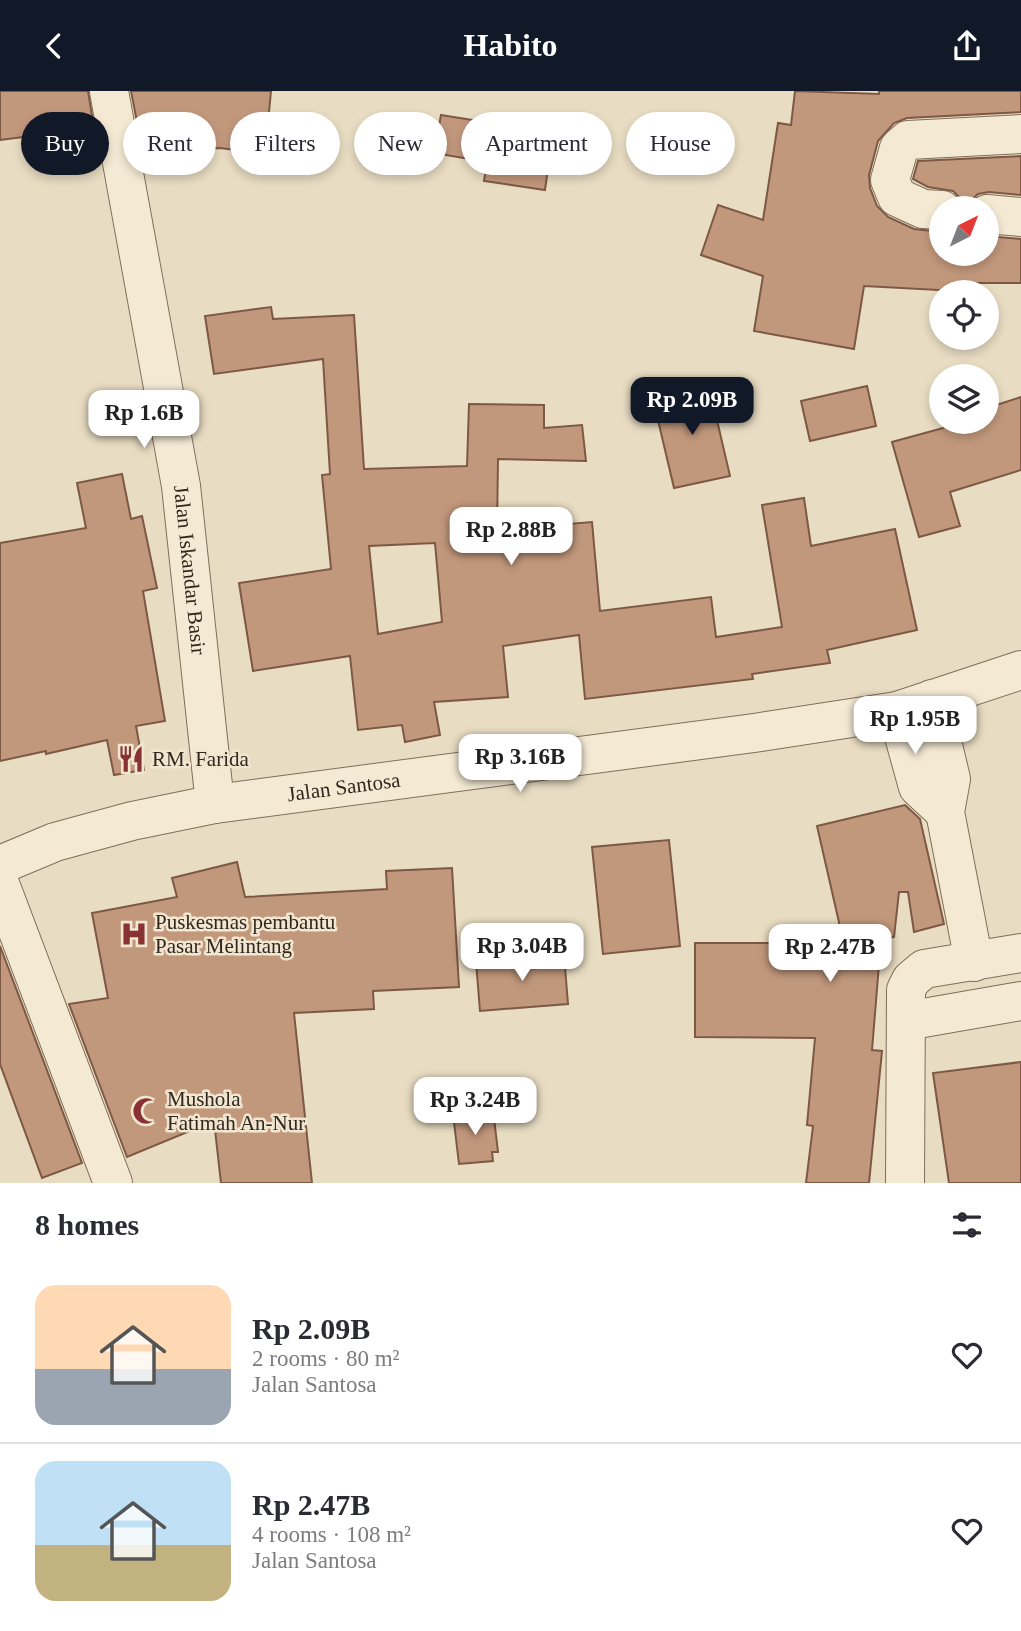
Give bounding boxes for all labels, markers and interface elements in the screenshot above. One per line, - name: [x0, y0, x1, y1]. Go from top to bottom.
- icon: back: [35, 27, 73, 65]
- text: Habito: [463, 27, 558, 63]
- icon: share: [948, 27, 986, 65]
- chip: Buy: [21, 112, 109, 175]
- chip: Rent: [123, 112, 216, 175]
- chip: Filters: [230, 112, 340, 175]
- chip: New: [354, 112, 447, 175]
- chip: Apartment: [461, 112, 612, 175]
- chip: House: [626, 112, 735, 175]
- north arrow: [929, 196, 999, 266]
- map controls: [929, 196, 999, 434]
- button: locate: [929, 280, 999, 350]
- button: layers: [929, 364, 999, 434]
- pin: Rp 2.09B: [620, 377, 764, 437]
- text: Rp 2.09B: [647, 387, 737, 412]
- pin: Rp 1.6B: [79, 391, 209, 450]
- text: Rp 1.6B: [104, 400, 184, 425]
- street label: Jalan Iskandar Basir: [169, 484, 211, 656]
- pin: Rp 2.88B: [439, 507, 583, 567]
- text: Rp 2.88B: [466, 517, 556, 542]
- pin: Rp 1.95B: [843, 697, 987, 756]
- text: Rp 1.95B: [870, 706, 960, 731]
- pin: Rp 3.16B: [448, 735, 592, 794]
- restaurant icon: RM. Farida: [116, 744, 146, 774]
- text: Rp 3.16B: [475, 744, 565, 769]
- place label: RM. Farida: [152, 747, 250, 771]
- street label: Jalan Santosa: [286, 768, 402, 806]
- place label: Puskesmas pembantu Pasar Melintang: [155, 910, 336, 958]
- hospital icon: Puskesmas pembantu Pasar Melintang: [119, 919, 149, 949]
- pin: Rp 3.04B: [450, 923, 594, 983]
- pin: Rp 2.47B: [758, 925, 902, 984]
- text: Rp 3.04B: [477, 933, 567, 958]
- text: Rp 2.47B: [785, 934, 875, 959]
- pin: Rp 3.24B: [403, 1077, 547, 1137]
- place label: Mushola Fatimah An-Nur: [167, 1087, 305, 1135]
- text: Rp 3.24B: [430, 1087, 520, 1112]
- mosque icon: Mushola Fatimah An-Nur: [131, 1096, 161, 1126]
- icon: filters: [948, 1206, 986, 1244]
- text: 8 homes: [35, 1208, 139, 1241]
- text: Rp 2.09B: [252, 1312, 370, 1345]
- icon: home: [91, 1313, 175, 1397]
- icon: heart: [948, 1336, 986, 1374]
- text: 2 rooms · 80 m²: [252, 1346, 399, 1371]
- text: Jalan Santosa: [252, 1372, 377, 1397]
- text: Rp 2.47B: [252, 1488, 370, 1521]
- icon: home: [91, 1489, 175, 1573]
- icon: heart: [948, 1512, 986, 1550]
- text: 4 rooms · 108 m²: [252, 1522, 411, 1547]
- text: Jalan Santosa: [252, 1548, 377, 1573]

